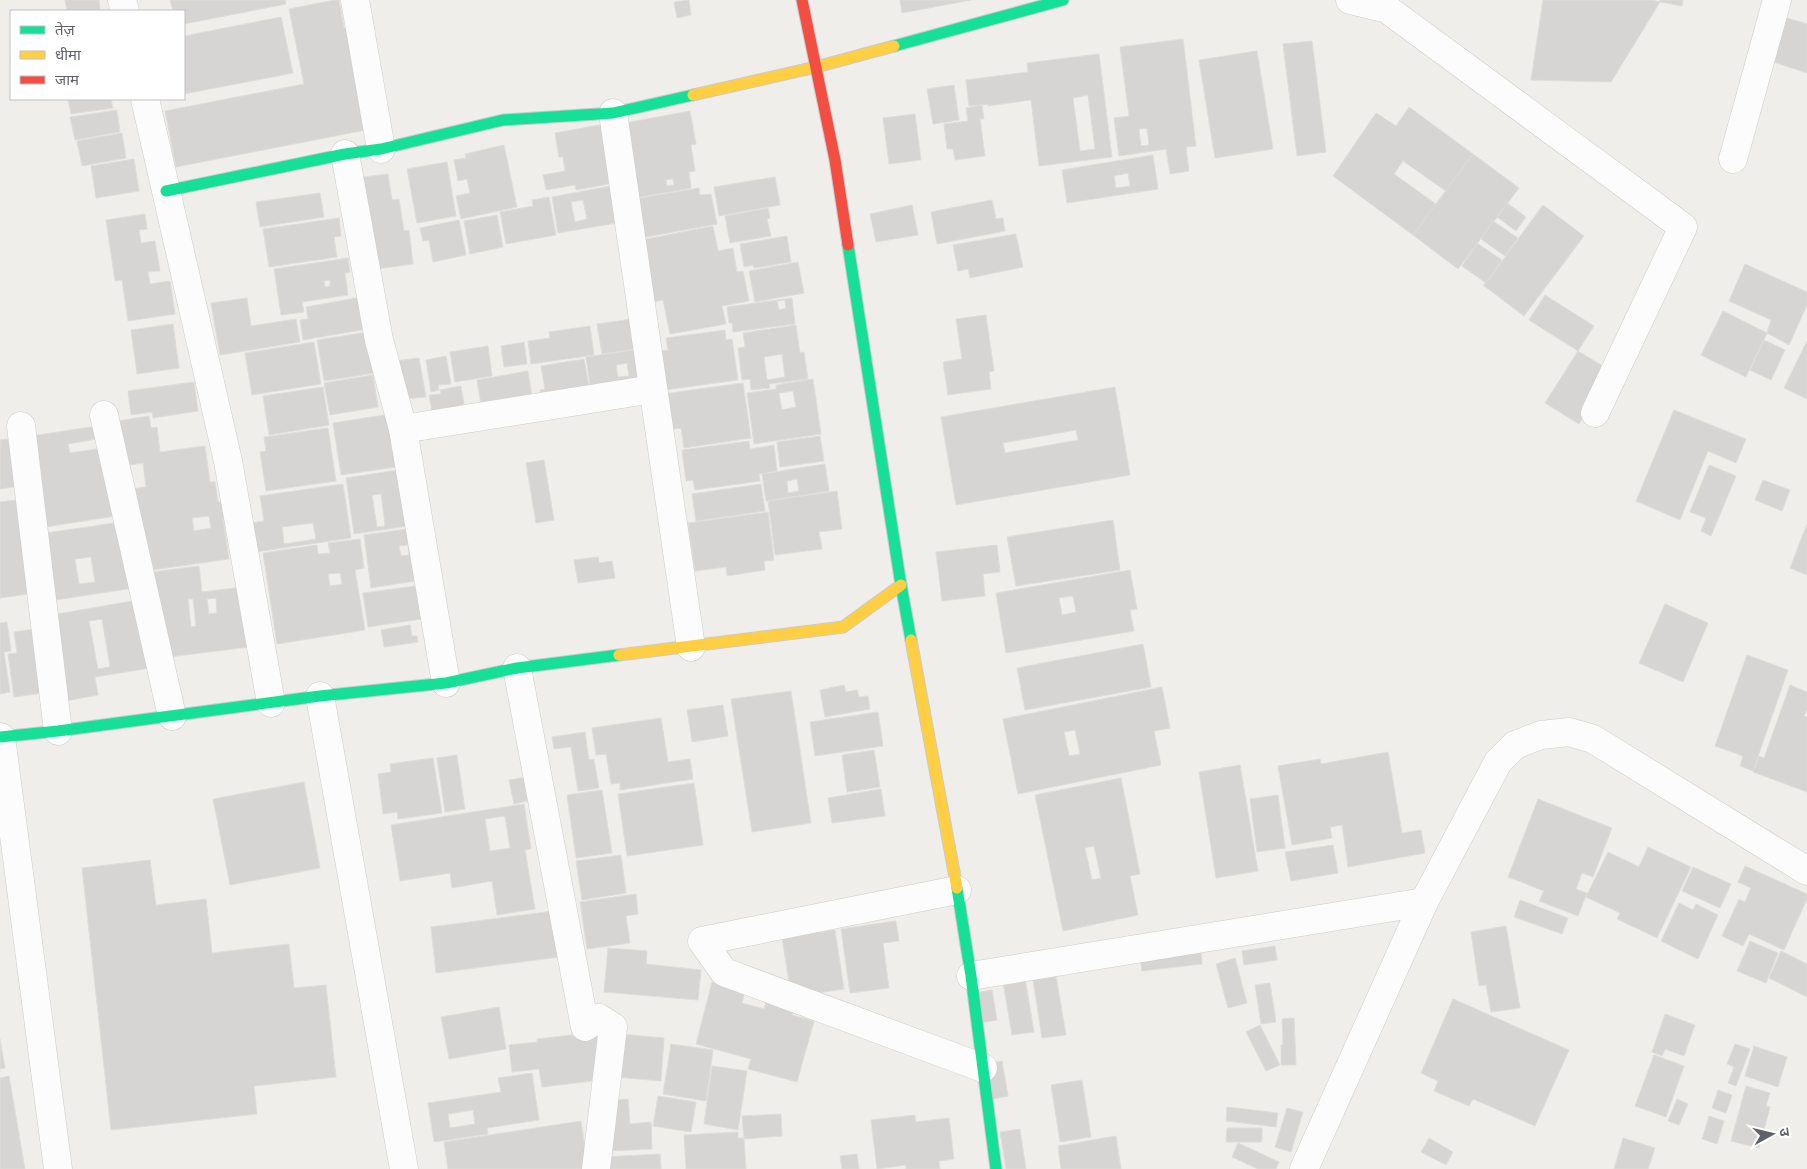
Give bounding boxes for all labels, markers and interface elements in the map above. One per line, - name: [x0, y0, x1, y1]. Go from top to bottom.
- legend: [10, 10, 185, 100]
- text: तेज़: [55, 21, 76, 39]
- text: धीमा: [55, 46, 82, 64]
- text: जाम: [55, 71, 80, 89]
- north arrow: [1747, 1109, 1797, 1159]
- text: उ: [1775, 1127, 1793, 1138]

